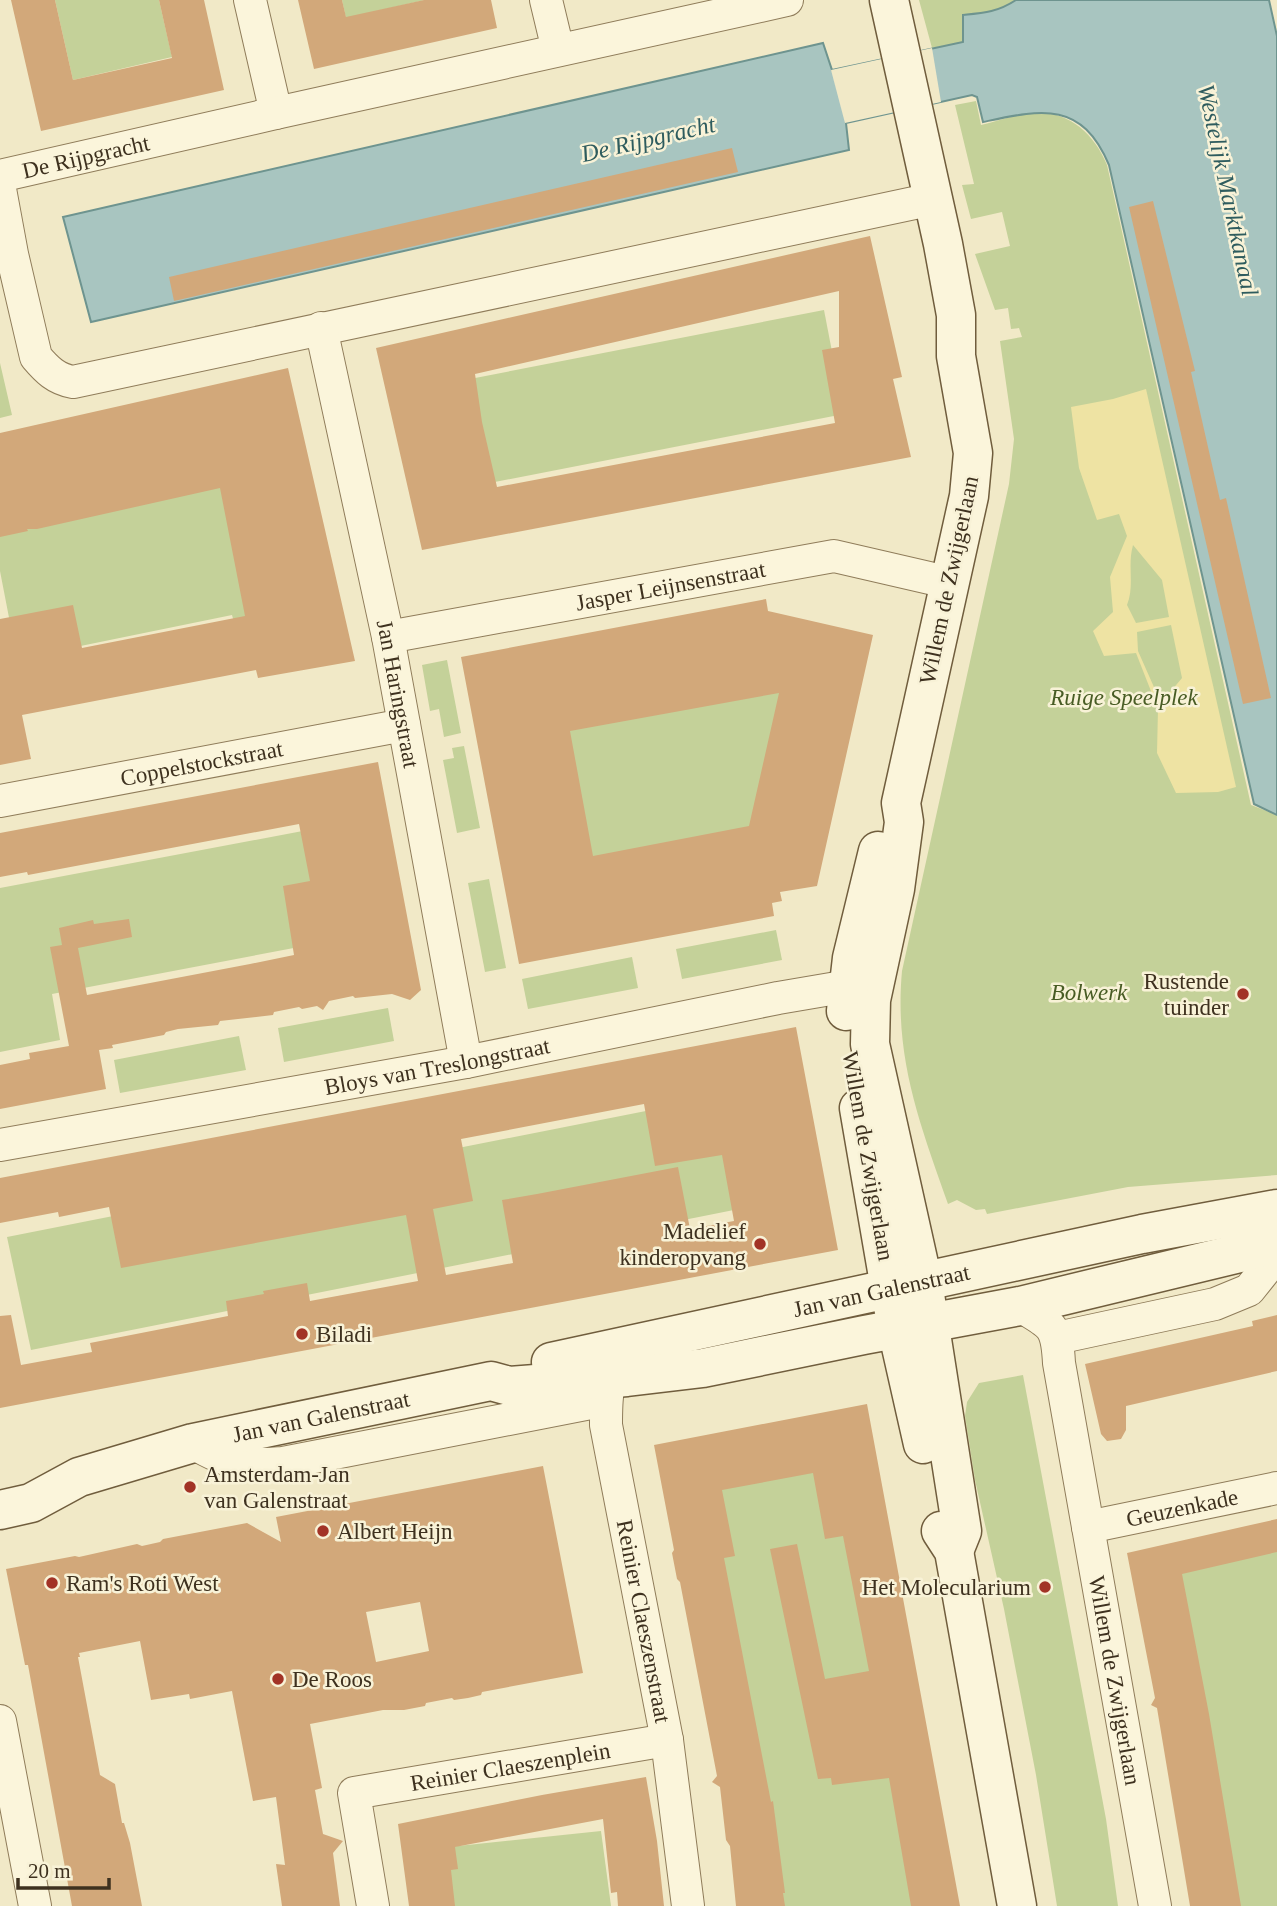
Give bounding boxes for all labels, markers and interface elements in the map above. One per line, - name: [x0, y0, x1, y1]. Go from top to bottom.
- water label: Westelijk Marktkanaal: [1193, 82, 1263, 299]
- water label: De Rijpgracht: [578, 111, 719, 167]
- street label: De Rijpgracht: [20, 130, 152, 183]
- street label: Willem de Zwijgerlaan: [915, 473, 983, 686]
- street label: Jasper Leijnsenstraat: [574, 556, 768, 615]
- street label: Jan Haringstraat: [372, 617, 424, 771]
- park label: Ruige Speelplek: [1049, 685, 1199, 710]
- street label: Coppelstockstraat: [118, 735, 285, 791]
- place label: Rustende tuinder: [1143, 969, 1229, 1020]
- park label: Bolwerk: [1051, 980, 1128, 1005]
- marker: Rustende tuinder: [1235, 986, 1251, 1002]
- street label: Bloys van Treslongstraat: [322, 1033, 552, 1100]
- street label: Willem de Zwijgerlaan: [837, 1049, 899, 1263]
- place label: Madelief kinderopvang: [620, 1219, 746, 1270]
- marker: Madelief kinderopvang: [752, 1236, 768, 1252]
- street label: Jan van Galenstraat: [791, 1259, 973, 1322]
- place label: Biladi: [316, 1322, 372, 1347]
- marker: Biladi: [294, 1326, 310, 1342]
- street label: Jan van Galenstraat: [230, 1386, 412, 1447]
- place label: Amsterdam-Jan van Galenstraat: [204, 1462, 350, 1513]
- marker: Amsterdam-Jan van Galenstraat: [182, 1479, 198, 1495]
- street label: Geuzenkade: [1124, 1484, 1240, 1531]
- street label: Reinier Claeszenstraat: [612, 1517, 676, 1725]
- place label: Albert Heijn: [337, 1519, 453, 1544]
- marker: Albert Heijn: [315, 1523, 331, 1539]
- place label: Ram's Roti West: [66, 1571, 219, 1596]
- street label: Willem de Zwijgerlaan: [1084, 1574, 1146, 1788]
- marker: Ram's Roti West: [44, 1575, 60, 1591]
- place label: Het Molecularium: [862, 1575, 1031, 1600]
- marker: Het Molecularium: [1037, 1579, 1053, 1595]
- place label: De Roos: [292, 1667, 372, 1692]
- marker: De Roos: [270, 1671, 286, 1687]
- street label: Reinier Claeszenplein: [408, 1737, 613, 1796]
- scale bar: [18, 1846, 108, 1890]
- text: 20 m: [28, 1859, 71, 1883]

